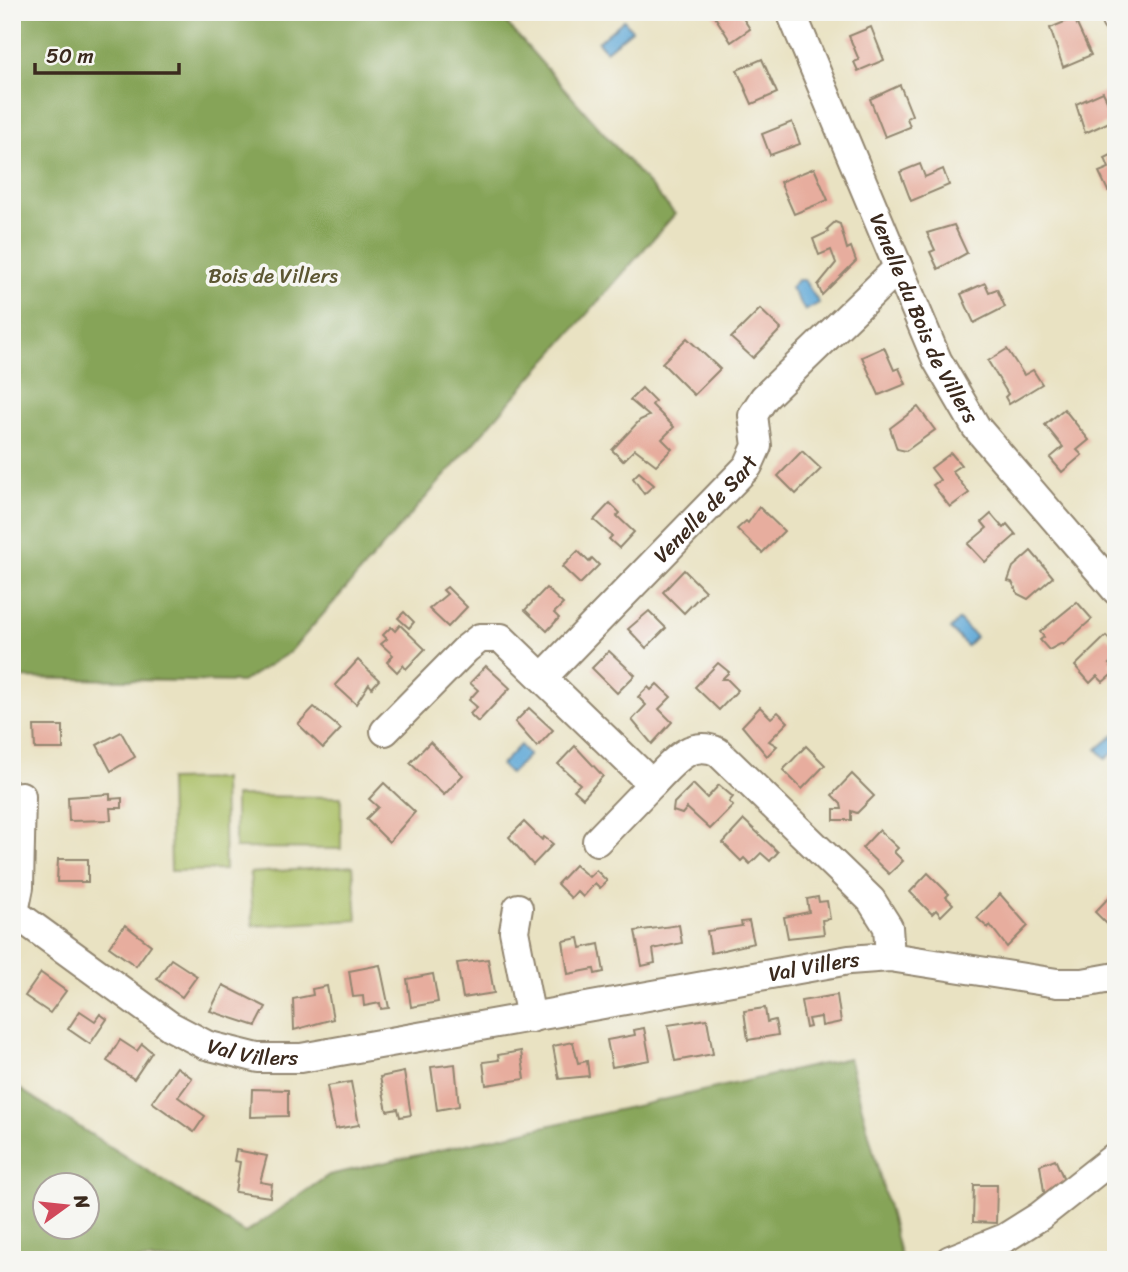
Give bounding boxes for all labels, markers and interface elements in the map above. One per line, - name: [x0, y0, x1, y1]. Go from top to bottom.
- scale bar: [35, 32, 178, 76]
- text: 50 m: [46, 37, 94, 75]
- street label: Venelle du Bois de Villers: [858, 207, 989, 431]
- park label: Bois de Villers: [208, 257, 338, 295]
- street label: Venelle de Sart: [644, 448, 770, 572]
- street label: Val Villers: [766, 940, 861, 993]
- street label: Val Villers: [203, 1027, 298, 1077]
- north arrow: [32, 1170, 102, 1240]
- text: N: [64, 1190, 100, 1213]

